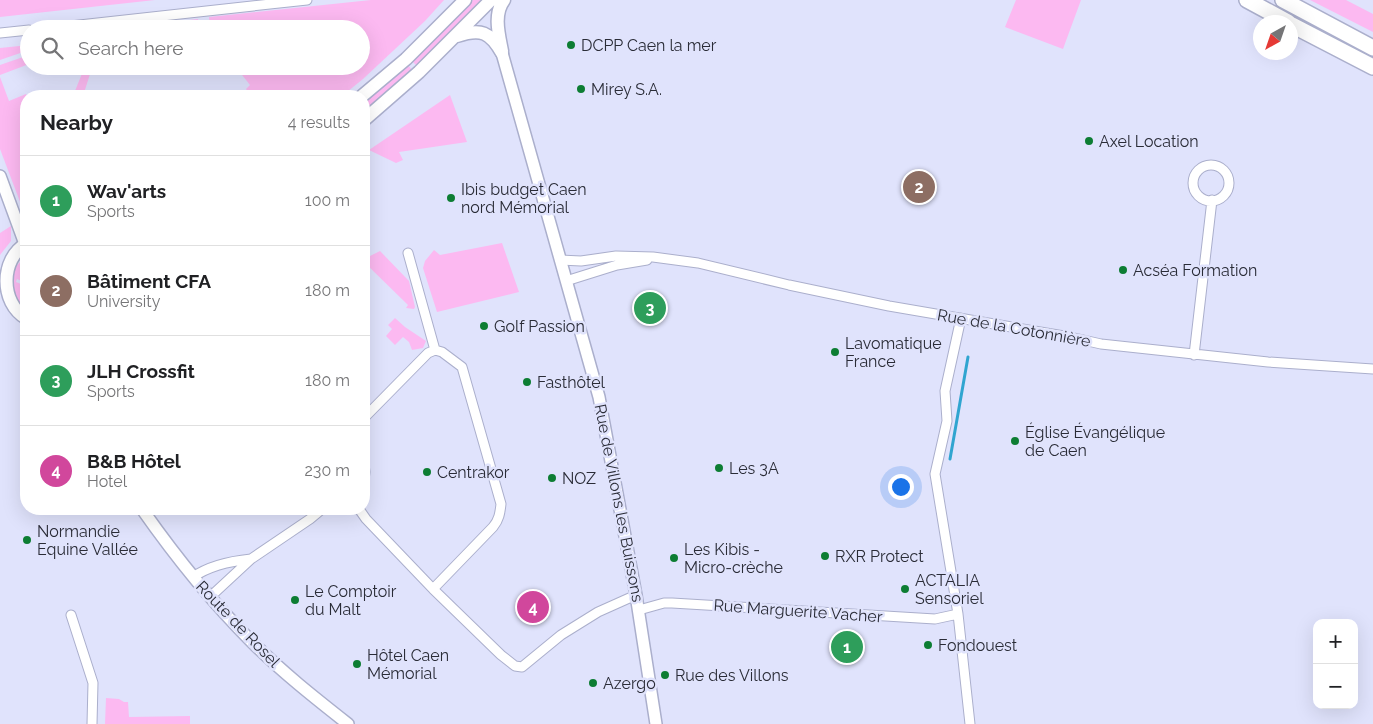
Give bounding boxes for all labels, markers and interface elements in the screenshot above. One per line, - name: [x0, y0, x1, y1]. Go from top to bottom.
- north arrow: [1253, 15, 1298, 60]
- search box: [20, 20, 370, 75]
- icon: search: [38, 34, 66, 62]
- place label: DCPP Caen la mer: [581, 36, 717, 55]
- text: Search here: [78, 37, 184, 59]
- marker: DCPP Caen la mer: [565, 39, 577, 51]
- place label: Mirey S.A.: [591, 80, 662, 99]
- marker: Mirey S.A.: [575, 83, 587, 95]
- text: Nearby: [40, 110, 113, 135]
- text: 4 results: [288, 113, 350, 132]
- place label: Axel Location: [1099, 132, 1199, 151]
- marker: Axel Location: [1083, 135, 1095, 147]
- pin: 2: [903, 168, 935, 206]
- text: Wav'arts: [87, 180, 166, 202]
- place label: Ibis budget Caen nord Mémorial: [461, 180, 587, 217]
- text: 1: [52, 191, 60, 210]
- text: 100 m: [305, 191, 350, 210]
- marker: Ibis budget Caen nord Mémorial: [445, 192, 457, 204]
- text: Sports: [87, 202, 135, 221]
- place label: Acséa Formation: [1133, 261, 1257, 280]
- marker: Acséa Formation: [1117, 264, 1129, 276]
- text: Bâtiment CFA: [87, 270, 211, 292]
- text: 2: [51, 281, 61, 300]
- text: 180 m: [305, 281, 350, 300]
- pin: 3: [634, 289, 666, 327]
- text: University: [87, 292, 160, 311]
- street label: Rue de la Cotonnière: [936, 305, 1092, 351]
- place label: Golf Passion: [494, 317, 585, 336]
- marker: Golf Passion: [478, 320, 490, 332]
- place label: Lavomatique France: [845, 334, 942, 371]
- marker: Lavomatique France: [829, 346, 841, 358]
- text: JLH Crossfit: [87, 360, 195, 382]
- text: 3: [52, 371, 60, 390]
- text: 180 m: [305, 371, 350, 390]
- place label: Fasthôtel: [537, 373, 606, 392]
- marker: Fasthôtel: [521, 376, 533, 388]
- text: Sports: [87, 382, 135, 401]
- street label: Rue de Villons les Buissons: [590, 402, 648, 604]
- place label: Église Évangélique de Caen: [1025, 422, 1165, 460]
- marker: Église Évangélique de Caen: [1009, 435, 1021, 447]
- text: B&B Hôtel: [87, 450, 181, 472]
- place label: Les 3A: [729, 459, 779, 478]
- text: 4: [51, 461, 61, 480]
- text: 230 m: [305, 461, 350, 480]
- marker: Les 3A: [713, 462, 725, 474]
- place label: Centrakor: [437, 463, 510, 482]
- marker: Centrakor: [421, 466, 433, 478]
- place label: NOZ: [562, 469, 596, 488]
- text: Hotel: [87, 472, 127, 491]
- marker: NOZ: [546, 472, 558, 484]
- your location: [888, 474, 914, 500]
- place label: Normandie Equine Vallée: [37, 522, 138, 559]
- marker: Normandie Equine Vallée: [21, 534, 33, 546]
- place label: Les Kibis - Micro-crèche: [684, 540, 783, 577]
- place label: RXR Protect: [835, 547, 924, 566]
- marker: RXR Protect: [819, 550, 831, 562]
- marker: Les Kibis - Micro-crèche: [668, 552, 680, 564]
- place label: ACTALIA Sensoriel: [915, 571, 984, 608]
- street label: Route de Rosel: [192, 577, 284, 672]
- place label: Le Comptoir du Malt: [305, 582, 397, 619]
- marker: ACTALIA Sensoriel: [899, 583, 911, 595]
- pin: 4: [517, 588, 549, 626]
- marker: Le Comptoir du Malt: [289, 594, 301, 606]
- street label: Rue Marguerite Vacher: [713, 596, 883, 626]
- map controls: [1313, 619, 1358, 709]
- button: +: [1313, 619, 1358, 664]
- pin: 1: [831, 628, 863, 666]
- place label: Fondouest: [938, 636, 1018, 655]
- marker: Fondouest: [922, 639, 934, 651]
- place label: Hôtel Caen Mémorial: [367, 646, 449, 683]
- marker: Hôtel Caen Mémorial: [351, 658, 363, 670]
- button: −: [1313, 664, 1358, 709]
- place label: Rue des Villons: [675, 666, 789, 685]
- marker: Rue des Villons: [659, 669, 671, 681]
- place label: Azergo: [603, 674, 656, 693]
- marker: Azergo: [587, 677, 599, 689]

